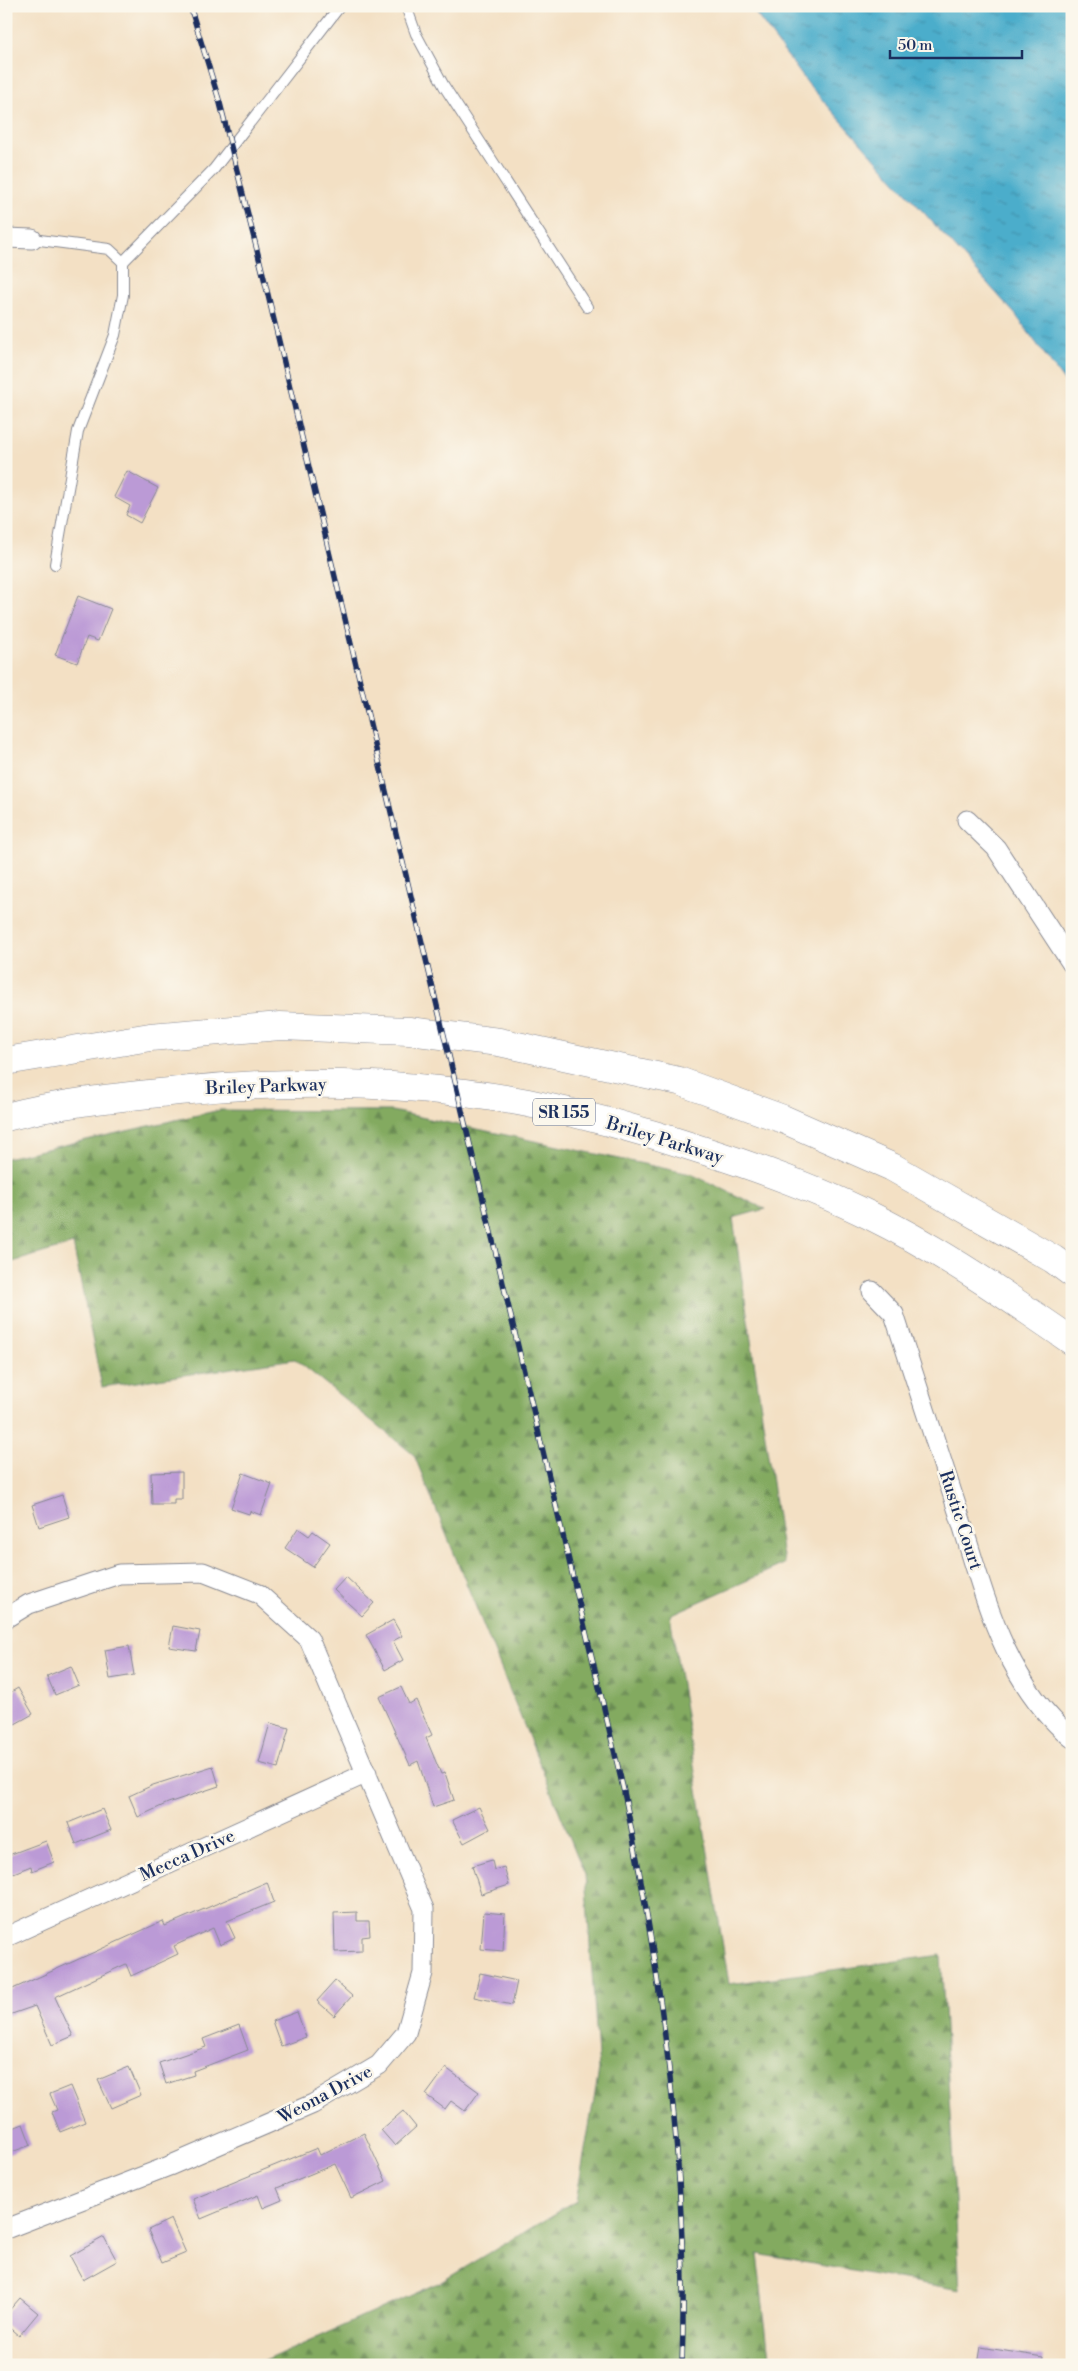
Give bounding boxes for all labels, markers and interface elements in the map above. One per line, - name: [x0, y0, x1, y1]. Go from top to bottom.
- scale bar: [890, 28, 1023, 60]
- text: 50 m: [898, 36, 932, 55]
- street label: Briley Parkway: [204, 1073, 327, 1100]
- road number: SR 155: [533, 1098, 595, 1126]
- street label: Briley Parkway: [603, 1111, 726, 1169]
- street label: Rustic Court: [934, 1468, 988, 1573]
- street label: Mecca Drive: [136, 1824, 238, 1887]
- street label: Weona Drive: [273, 2060, 376, 2129]

